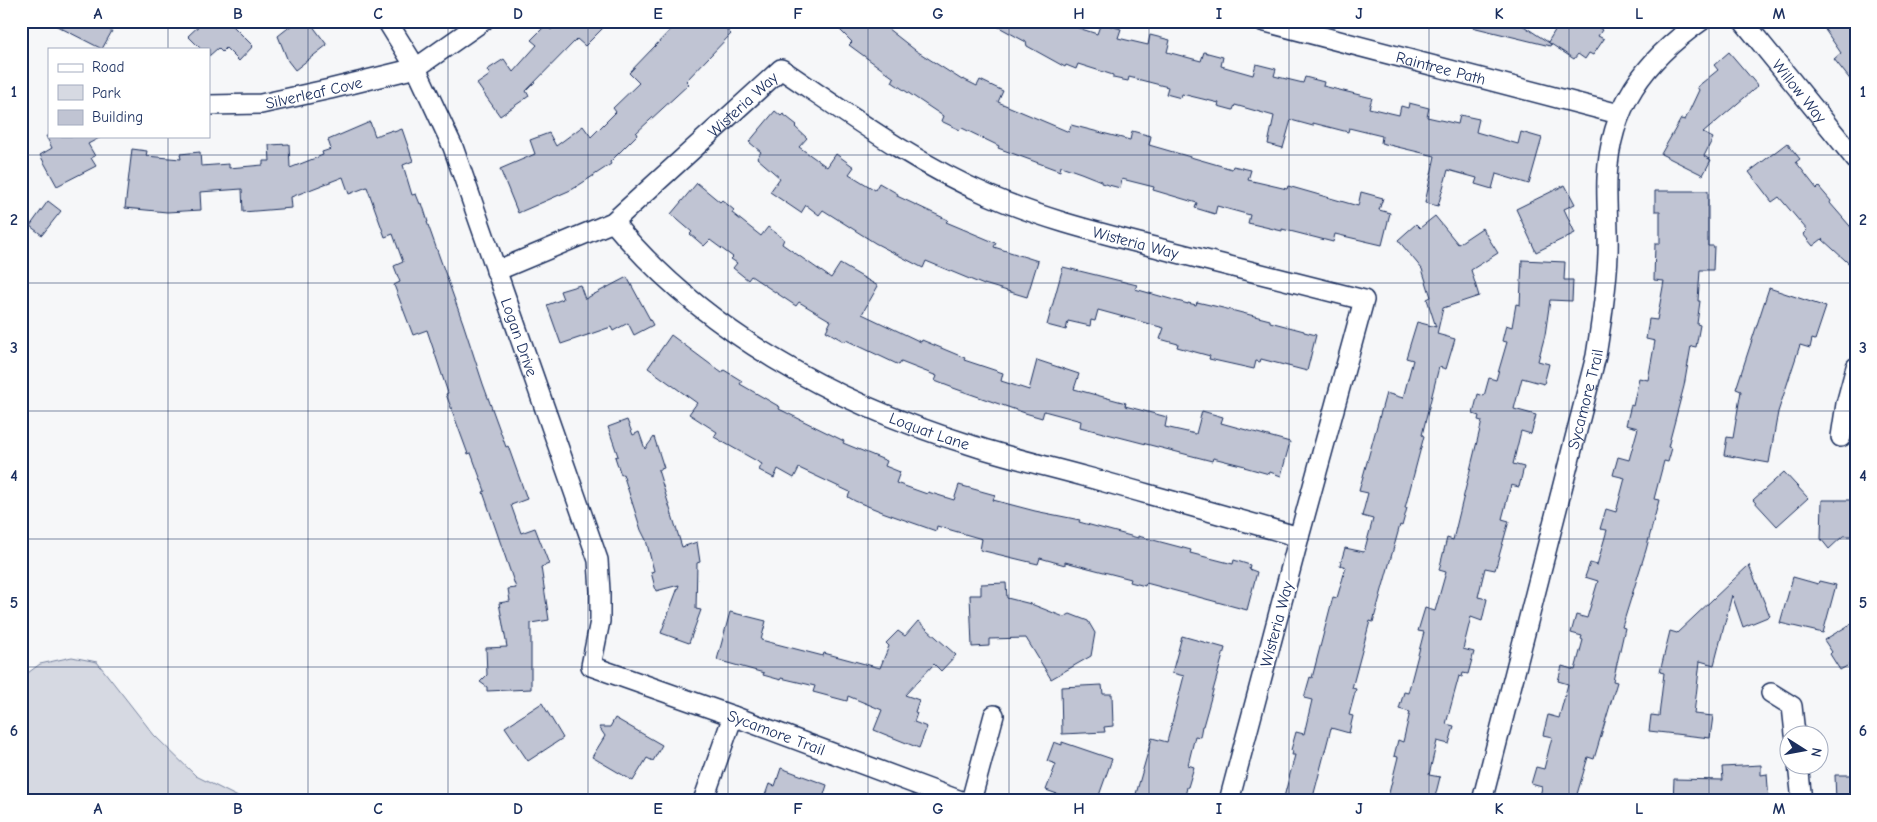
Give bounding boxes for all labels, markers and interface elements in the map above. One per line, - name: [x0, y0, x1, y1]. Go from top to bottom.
- text: A: [94, 5, 103, 23]
- text: B: [233, 5, 243, 23]
- text: C: [373, 5, 383, 23]
- text: D: [513, 5, 523, 23]
- text: E: [653, 5, 663, 23]
- text: F: [793, 5, 803, 23]
- text: G: [932, 5, 944, 23]
- text: H: [1073, 5, 1085, 23]
- text: I: [1216, 5, 1222, 23]
- text: J: [1355, 5, 1363, 23]
- text: K: [1494, 5, 1504, 23]
- text: L: [1635, 5, 1643, 23]
- text: M: [1773, 5, 1786, 23]
- legend: [48, 48, 210, 138]
- street label: Raintree Path: [1394, 48, 1488, 89]
- street label: Willow Way: [1768, 56, 1830, 127]
- text: Road: [92, 58, 124, 76]
- street label: Wisteria Way: [705, 68, 782, 141]
- street label: Silverleaf Cove: [264, 73, 364, 113]
- text: 1: [11, 83, 17, 101]
- text: 1: [1860, 83, 1866, 101]
- text: Park: [92, 84, 121, 102]
- text: Building: [92, 108, 143, 126]
- text: 2: [10, 211, 18, 229]
- text: 2: [1859, 211, 1867, 229]
- street label: Wisteria Way: [1090, 223, 1181, 263]
- street label: Logan Drive: [497, 296, 541, 379]
- text: 3: [10, 339, 18, 357]
- text: 3: [1859, 339, 1867, 357]
- street label: Sycamore Trail: [1564, 348, 1607, 451]
- street label: Loquat Lane: [887, 409, 972, 454]
- text: 4: [10, 467, 18, 485]
- text: 4: [1859, 467, 1867, 485]
- street label: Wisteria Way: [1257, 579, 1297, 669]
- text: 5: [10, 594, 18, 612]
- text: 5: [1859, 594, 1867, 612]
- street label: Sycamore Trail: [725, 707, 827, 759]
- text: 6: [10, 722, 18, 740]
- text: 6: [1859, 722, 1867, 740]
- north arrow: [1780, 724, 1830, 774]
- text: N: [1807, 746, 1825, 758]
- text: A: [94, 800, 103, 818]
- text: B: [233, 800, 243, 818]
- text: C: [373, 800, 383, 818]
- text: D: [513, 800, 523, 818]
- text: E: [653, 800, 663, 818]
- text: F: [793, 800, 803, 818]
- text: G: [932, 800, 944, 818]
- text: H: [1073, 800, 1085, 818]
- text: I: [1216, 800, 1222, 818]
- text: J: [1355, 800, 1363, 818]
- text: K: [1494, 800, 1504, 818]
- text: L: [1635, 800, 1643, 818]
- text: M: [1773, 800, 1786, 818]

